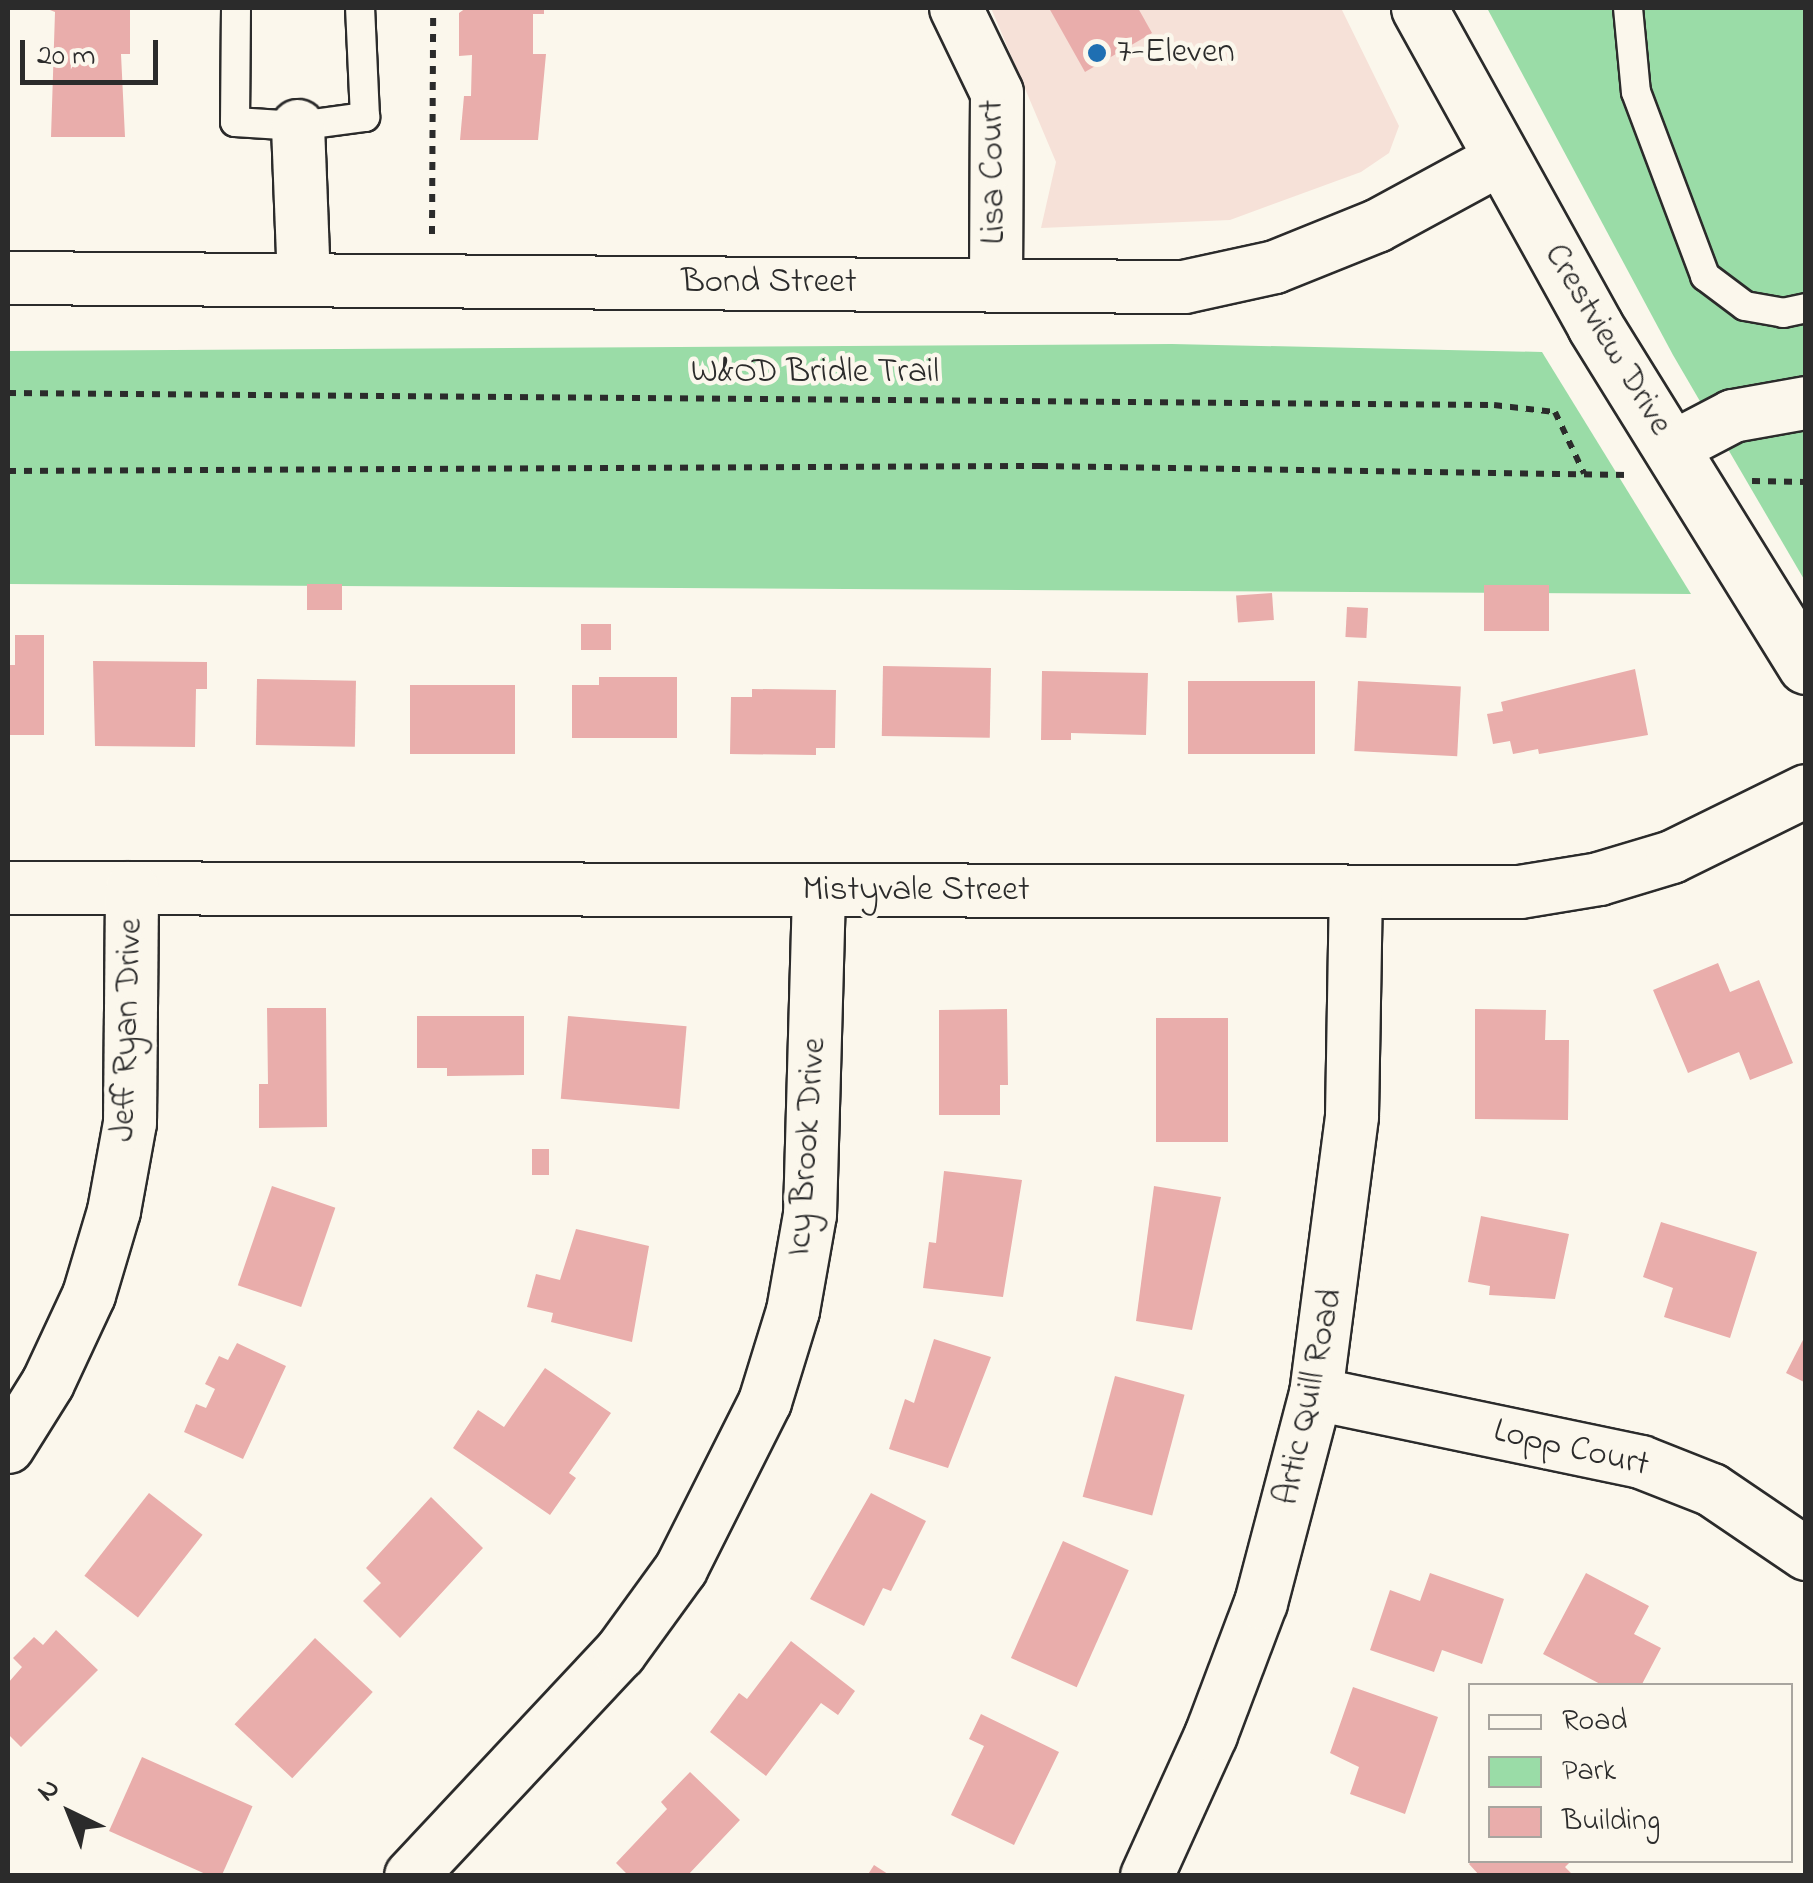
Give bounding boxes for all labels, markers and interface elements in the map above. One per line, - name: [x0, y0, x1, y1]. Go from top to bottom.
- scale bar: [25, 20, 162, 82]
- place label: 7-Eleven: [1117, 32, 1235, 74]
- text: 20 m: [37, 35, 96, 79]
- marker: 7-Eleven: [1086, 42, 1108, 64]
- street label: Lisa Court: [972, 99, 1016, 245]
- street label: Crestview Drive: [1533, 237, 1681, 443]
- street label: Bond Street: [681, 262, 857, 304]
- street label: W&OD Bridle Trail: [691, 352, 939, 394]
- street label: Mistyvale Street: [802, 870, 1030, 912]
- street label: Jeff Ryan Drive: [103, 918, 153, 1142]
- street label: Icy Brook Drive: [779, 1036, 837, 1258]
- street label: Artic Quill Road: [1267, 1285, 1353, 1509]
- street label: Lopp Court: [1489, 1411, 1653, 1487]
- legend: [1468, 1683, 1793, 1863]
- text: Road: [1562, 1700, 1627, 1744]
- text: Park: [1562, 1750, 1616, 1794]
- north arrow: [20, 1763, 120, 1863]
- text: N: [28, 1769, 70, 1812]
- text: Building: [1562, 1800, 1660, 1844]

